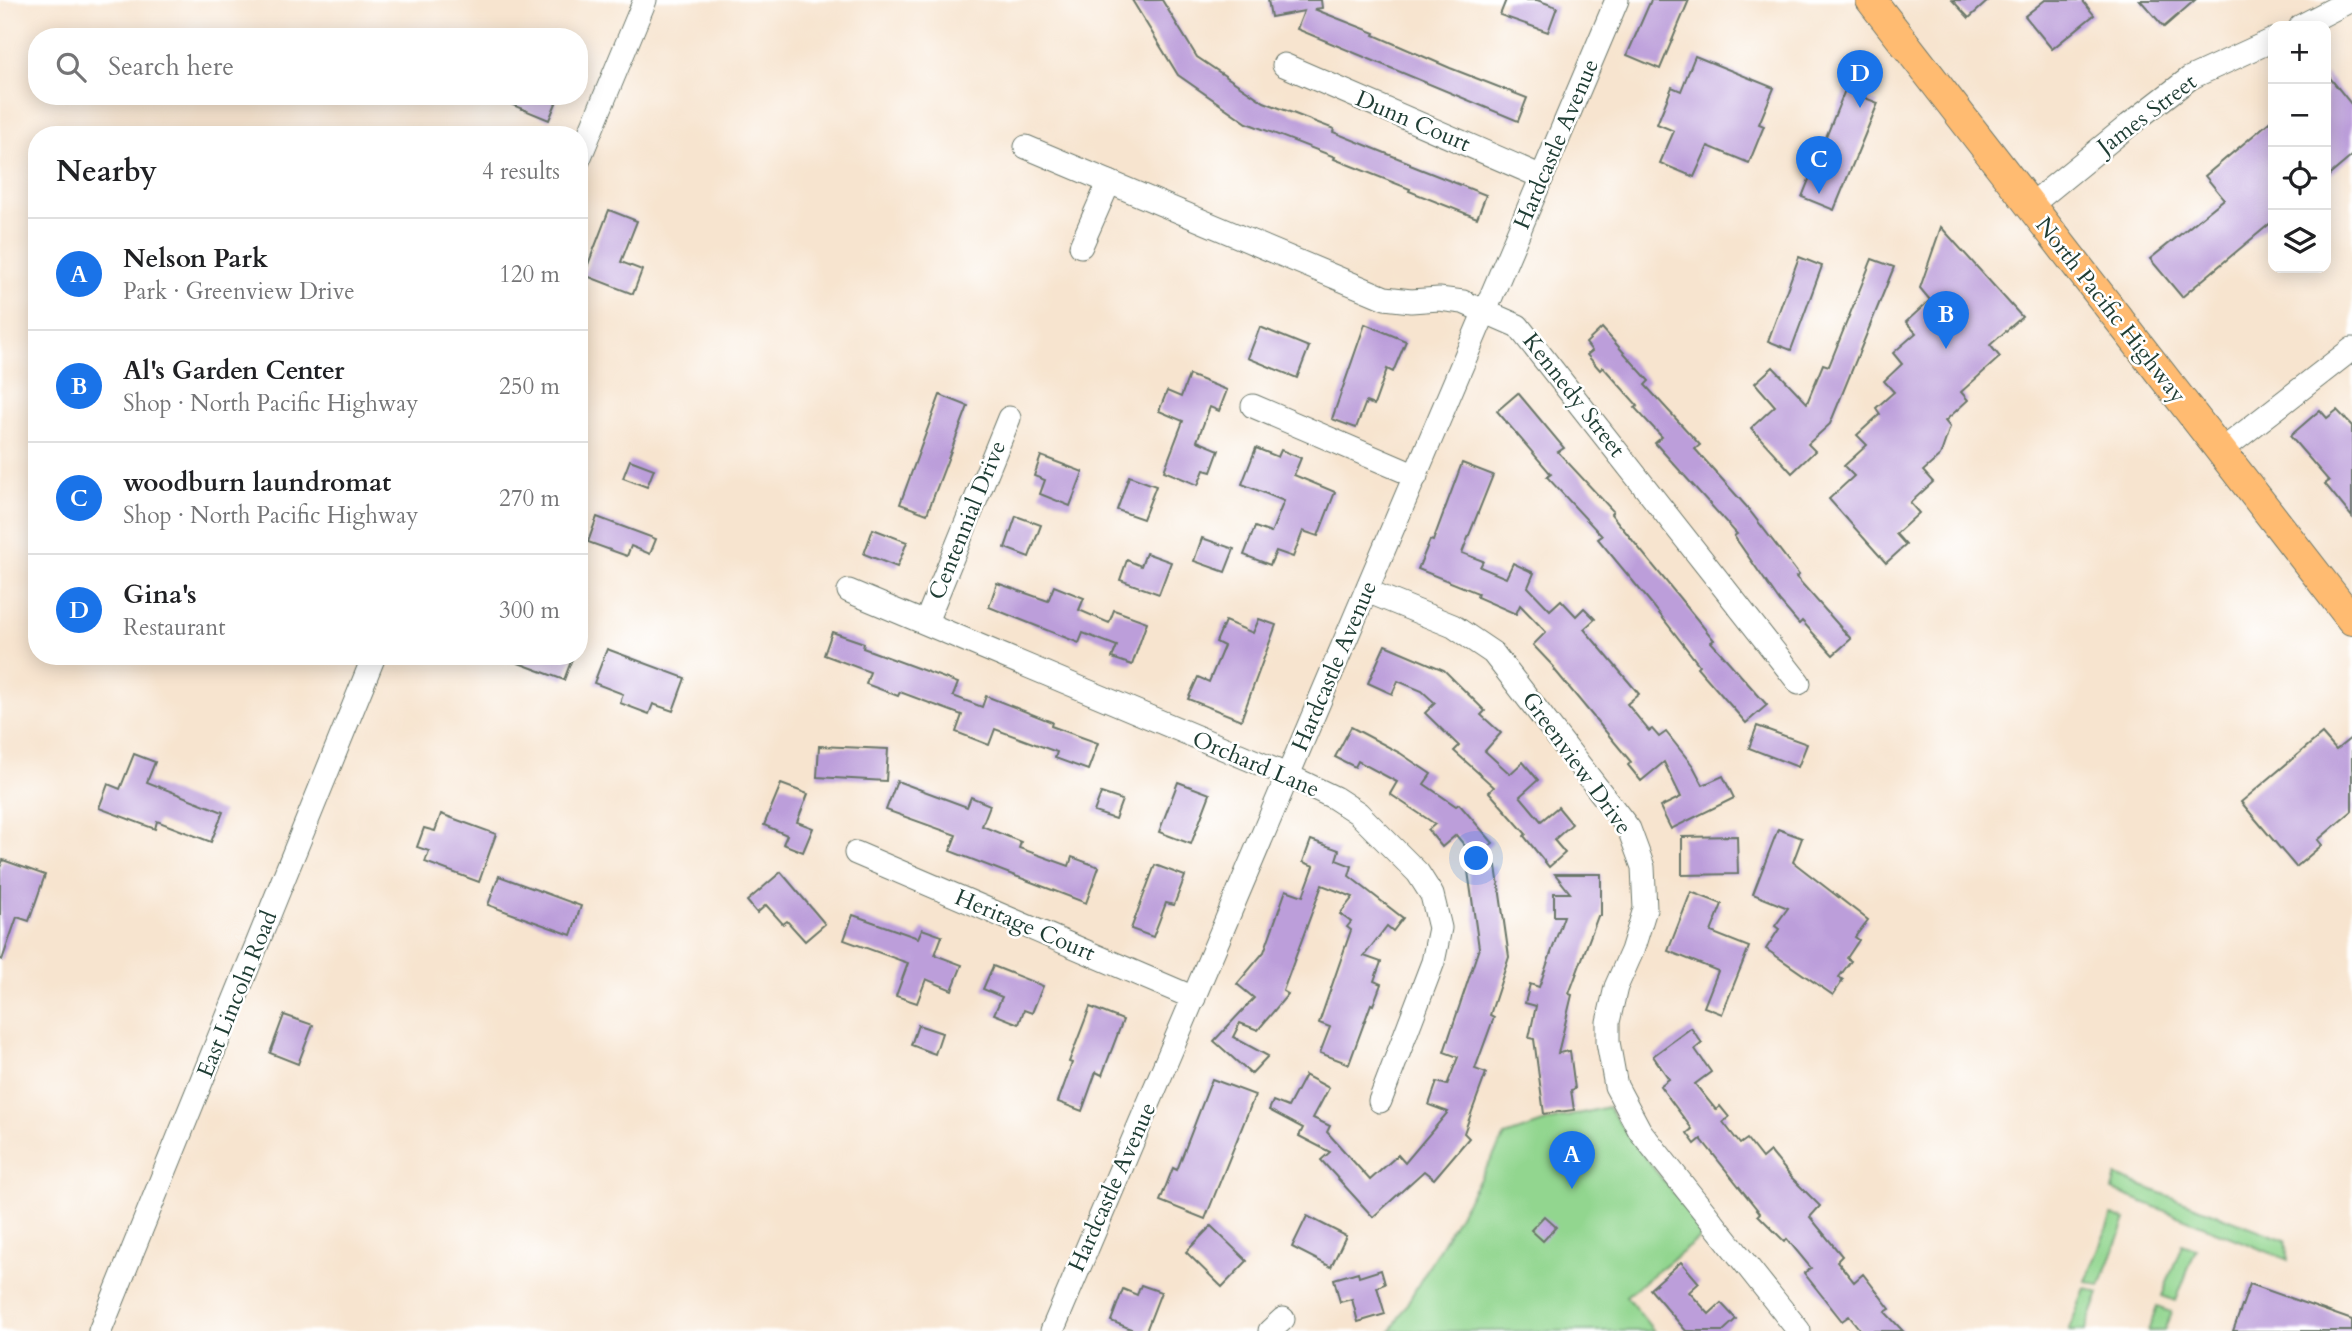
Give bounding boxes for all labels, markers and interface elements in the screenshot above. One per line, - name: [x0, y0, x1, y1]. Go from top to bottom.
- map controls: [2268, 21, 2331, 273]
- button: +: [2268, 21, 2331, 84]
- search box: [28, 28, 588, 105]
- icon: search: [52, 48, 90, 86]
- text: Search here: [108, 49, 234, 84]
- pin: D: [1837, 50, 1883, 108]
- street label: Hardcastle Avenue: [1506, 54, 1606, 234]
- street label: James Street: [2089, 66, 2203, 163]
- street label: Dunn Court: [1351, 83, 1475, 159]
- button: −: [2268, 84, 2331, 147]
- pin: C: [1796, 136, 1842, 194]
- button: locate: [2268, 147, 2331, 210]
- text: Nearby: [56, 151, 157, 192]
- text: 4 results: [482, 156, 560, 187]
- street label: North Pacific Highway: [2028, 210, 2194, 410]
- button: layers: [2268, 210, 2331, 273]
- text: Nelson Park: [123, 241, 268, 276]
- text: A: [70, 259, 88, 290]
- text: 120 m: [499, 259, 560, 290]
- text: Park · Greenview Drive: [123, 276, 355, 307]
- pin: B: [1923, 291, 1969, 349]
- street label: Kennedy Street: [1516, 326, 1632, 464]
- text: Al's Garden Center: [123, 353, 344, 388]
- text: B: [71, 371, 87, 402]
- text: 250 m: [499, 371, 560, 402]
- text: Shop · North Pacific Highway: [123, 388, 418, 419]
- street label: Centennial Drive: [921, 436, 1013, 604]
- text: woodburn laundromat: [123, 465, 391, 500]
- text: C: [70, 483, 88, 514]
- text: 270 m: [499, 483, 560, 514]
- text: Shop · North Pacific Highway: [123, 500, 418, 531]
- street label: Hardcastle Avenue: [1284, 576, 1384, 756]
- text: Gina's: [123, 577, 197, 612]
- text: D: [69, 595, 89, 626]
- text: 300 m: [499, 595, 560, 626]
- text: Restaurant: [123, 612, 226, 643]
- street label: Greenview Drive: [1515, 685, 1639, 841]
- street label: Orchard Lane: [1188, 723, 1324, 805]
- your location: [1459, 841, 1493, 875]
- street label: Heritage Court: [950, 882, 1100, 968]
- street label: East Lincoln Road: [189, 905, 285, 1082]
- street label: Hardcastle Avenue: [1061, 1097, 1163, 1277]
- pin: A: [1549, 1131, 1595, 1189]

